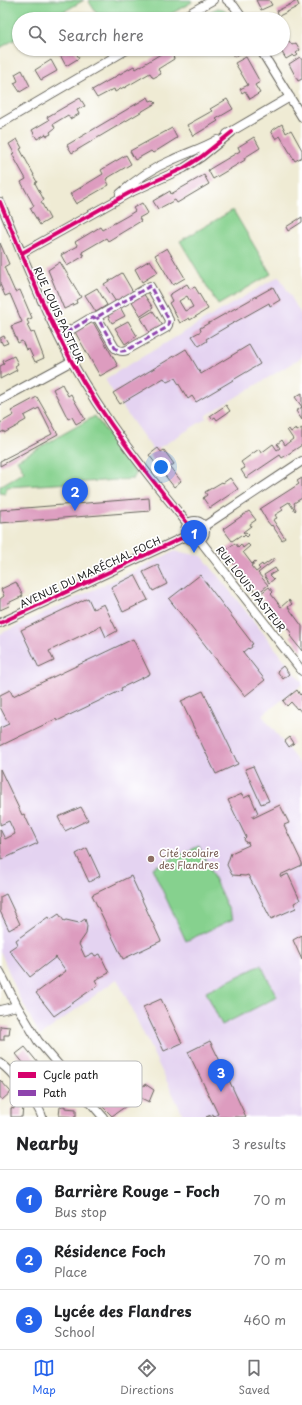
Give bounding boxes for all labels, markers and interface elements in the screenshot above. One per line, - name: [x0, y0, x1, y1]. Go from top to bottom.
- search box: [12, 12, 290, 56]
- icon: search: [26, 23, 48, 45]
- text: Search here: [58, 23, 144, 46]
- street label: RUE LOUIS PASTEUR: [30, 264, 88, 366]
- your location: [151, 457, 171, 477]
- pin: 2: [62, 478, 88, 511]
- pin: 1: [181, 520, 207, 553]
- street label: AVENUE DU MARÉCHAL FOCH: [17, 532, 163, 611]
- street label: RUE LOUIS PASTEUR: [213, 543, 290, 635]
- place label: Cité scolaire des Flandres: [159, 845, 219, 872]
- marker: Cité scolaire des Flandres: [146, 854, 156, 864]
- pin: 3: [208, 1059, 234, 1092]
- legend: [10, 1061, 142, 1107]
- text: Cycle path: [43, 1066, 98, 1083]
- text: Path: [43, 1084, 67, 1101]
- text: Nearby: [16, 1130, 78, 1156]
- text: 3 results: [232, 1134, 286, 1153]
- text: Barrière Rouge – Foch: [54, 1179, 220, 1202]
- text: 1: [26, 1190, 32, 1209]
- text: 70 m: [253, 1190, 286, 1209]
- text: Bus stop: [54, 1202, 107, 1221]
- text: Résidence Foch: [54, 1239, 166, 1262]
- text: 2: [24, 1250, 34, 1269]
- text: 70 m: [253, 1250, 286, 1269]
- text: Place: [54, 1262, 87, 1281]
- text: Lycée des Flandres: [54, 1299, 192, 1322]
- text: 3: [25, 1310, 33, 1329]
- text: 460 m: [243, 1310, 286, 1329]
- text: School: [54, 1322, 95, 1341]
- tab: Map: [32, 1357, 56, 1398]
- tab: Directions: [120, 1357, 174, 1398]
- tab: Saved: [238, 1357, 270, 1398]

